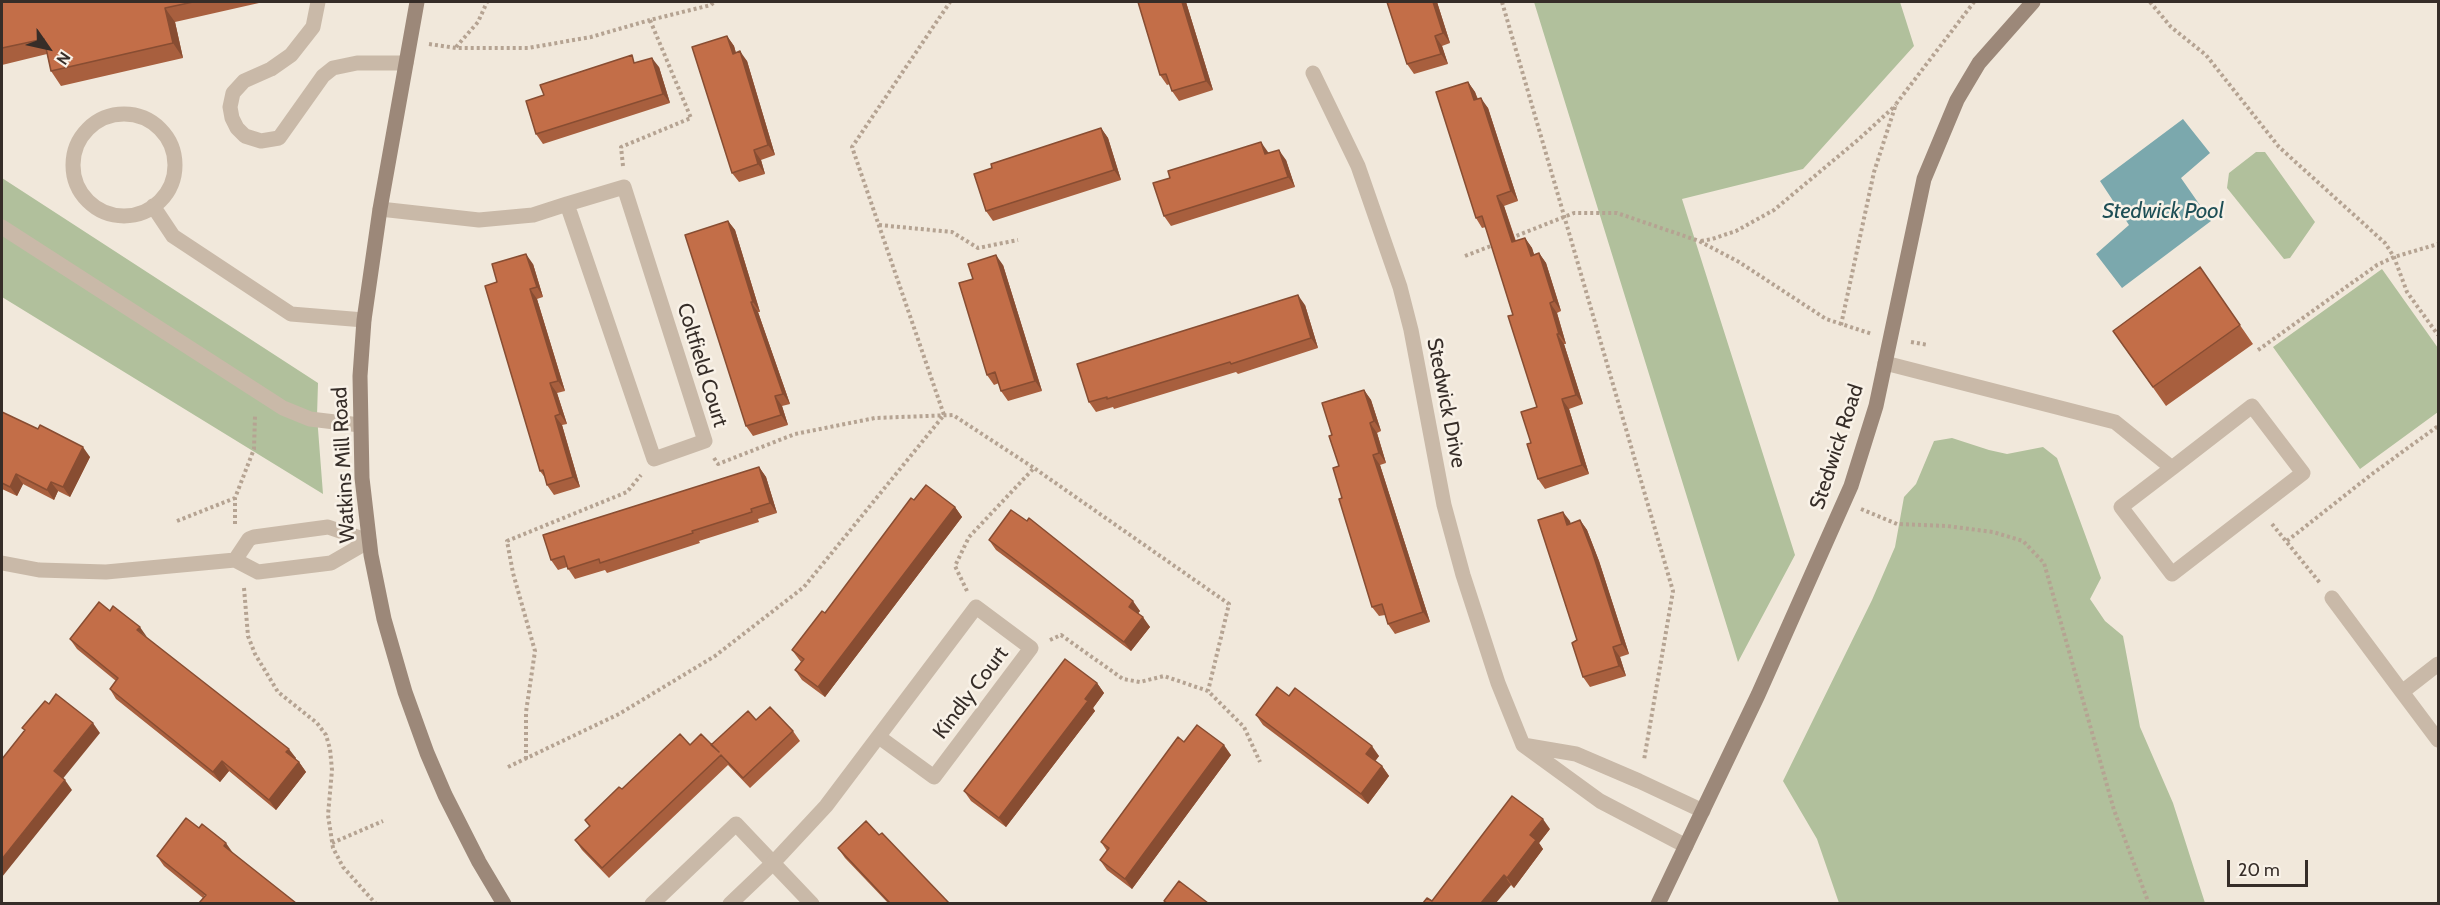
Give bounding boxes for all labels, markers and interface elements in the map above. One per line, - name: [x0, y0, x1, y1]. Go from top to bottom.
- north arrow: [18, 18, 78, 78]
- text: N: [52, 48, 74, 68]
- water label: Stedwick Pool: [2102, 199, 2224, 225]
- street label: Coltfield Court: [671, 300, 733, 430]
- street label: Stedwick Drive: [1421, 336, 1471, 470]
- street label: Stedwick Road: [1805, 381, 1869, 513]
- street label: Watkins Mill Road: [327, 386, 361, 544]
- street label: Kindly Court: [928, 642, 1014, 744]
- scale bar: [2230, 848, 2311, 886]
- text: 20 m: [2238, 859, 2280, 881]

